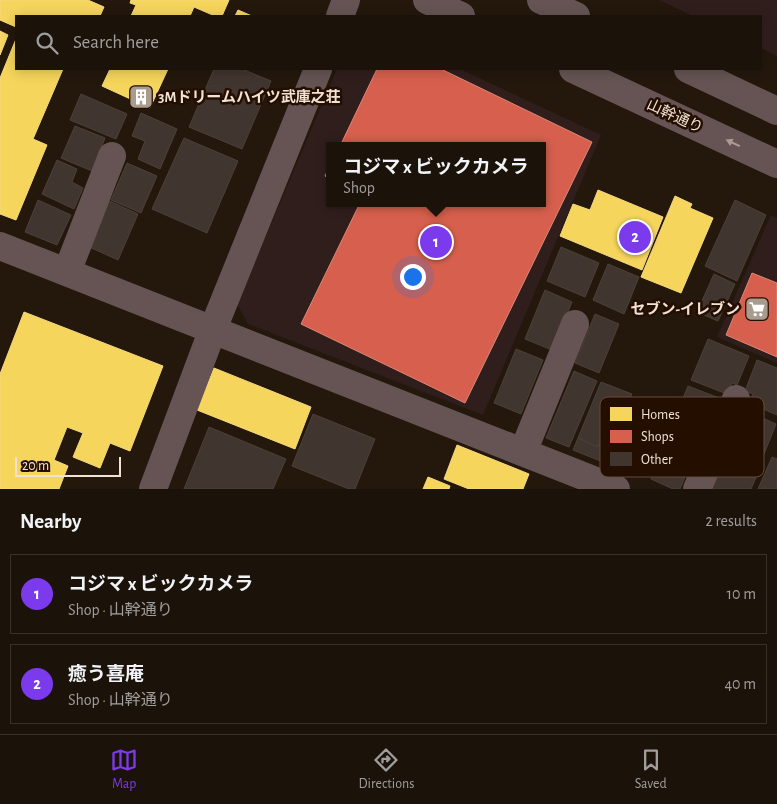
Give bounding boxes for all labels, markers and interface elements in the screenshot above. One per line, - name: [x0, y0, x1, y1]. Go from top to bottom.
- search box: [15, 15, 762, 70]
- icon: search: [33, 29, 61, 57]
- text: Search here: [73, 33, 159, 52]
- building icon: 3Mドリームハイツ武庫之荘: [128, 84, 154, 110]
- place label: 3Mドリームハイツ武庫之荘: [158, 89, 341, 105]
- street label: 山幹通り: [644, 96, 706, 136]
- one-way arrow: [726, 139, 740, 147]
- popup: [326, 142, 546, 207]
- text: コジマ x ビックカメラ: [343, 158, 529, 177]
- text: Shop: [343, 180, 375, 196]
- pin: 2: [619, 218, 651, 256]
- pin: 1: [420, 223, 452, 261]
- your location: [400, 264, 426, 290]
- supermarket icon: セブン-イレブン: [744, 296, 770, 322]
- place label: セブン-イレブン: [630, 300, 740, 317]
- legend: [600, 397, 764, 477]
- text: Homes: [641, 408, 680, 422]
- text: Shops: [641, 430, 674, 444]
- text: Other: [641, 453, 673, 467]
- scale bar: [15, 454, 121, 477]
- text: 20 m: [22, 459, 49, 473]
- text: Nearby: [20, 511, 81, 532]
- text: 2 results: [705, 513, 757, 529]
- text: コジマ x ビックカメラ: [68, 575, 254, 594]
- text: 1: [34, 586, 40, 602]
- text: 10 m: [727, 586, 756, 602]
- text: Shop · 山幹通り: [68, 602, 173, 618]
- text: 癒う喜庵: [68, 665, 144, 684]
- text: 2: [33, 676, 41, 692]
- text: 40 m: [724, 676, 756, 692]
- text: Shop · 山幹通り: [68, 692, 173, 708]
- tab: Map: [110, 746, 138, 793]
- tab: Directions: [359, 746, 414, 793]
- tab: Saved: [635, 746, 667, 793]

